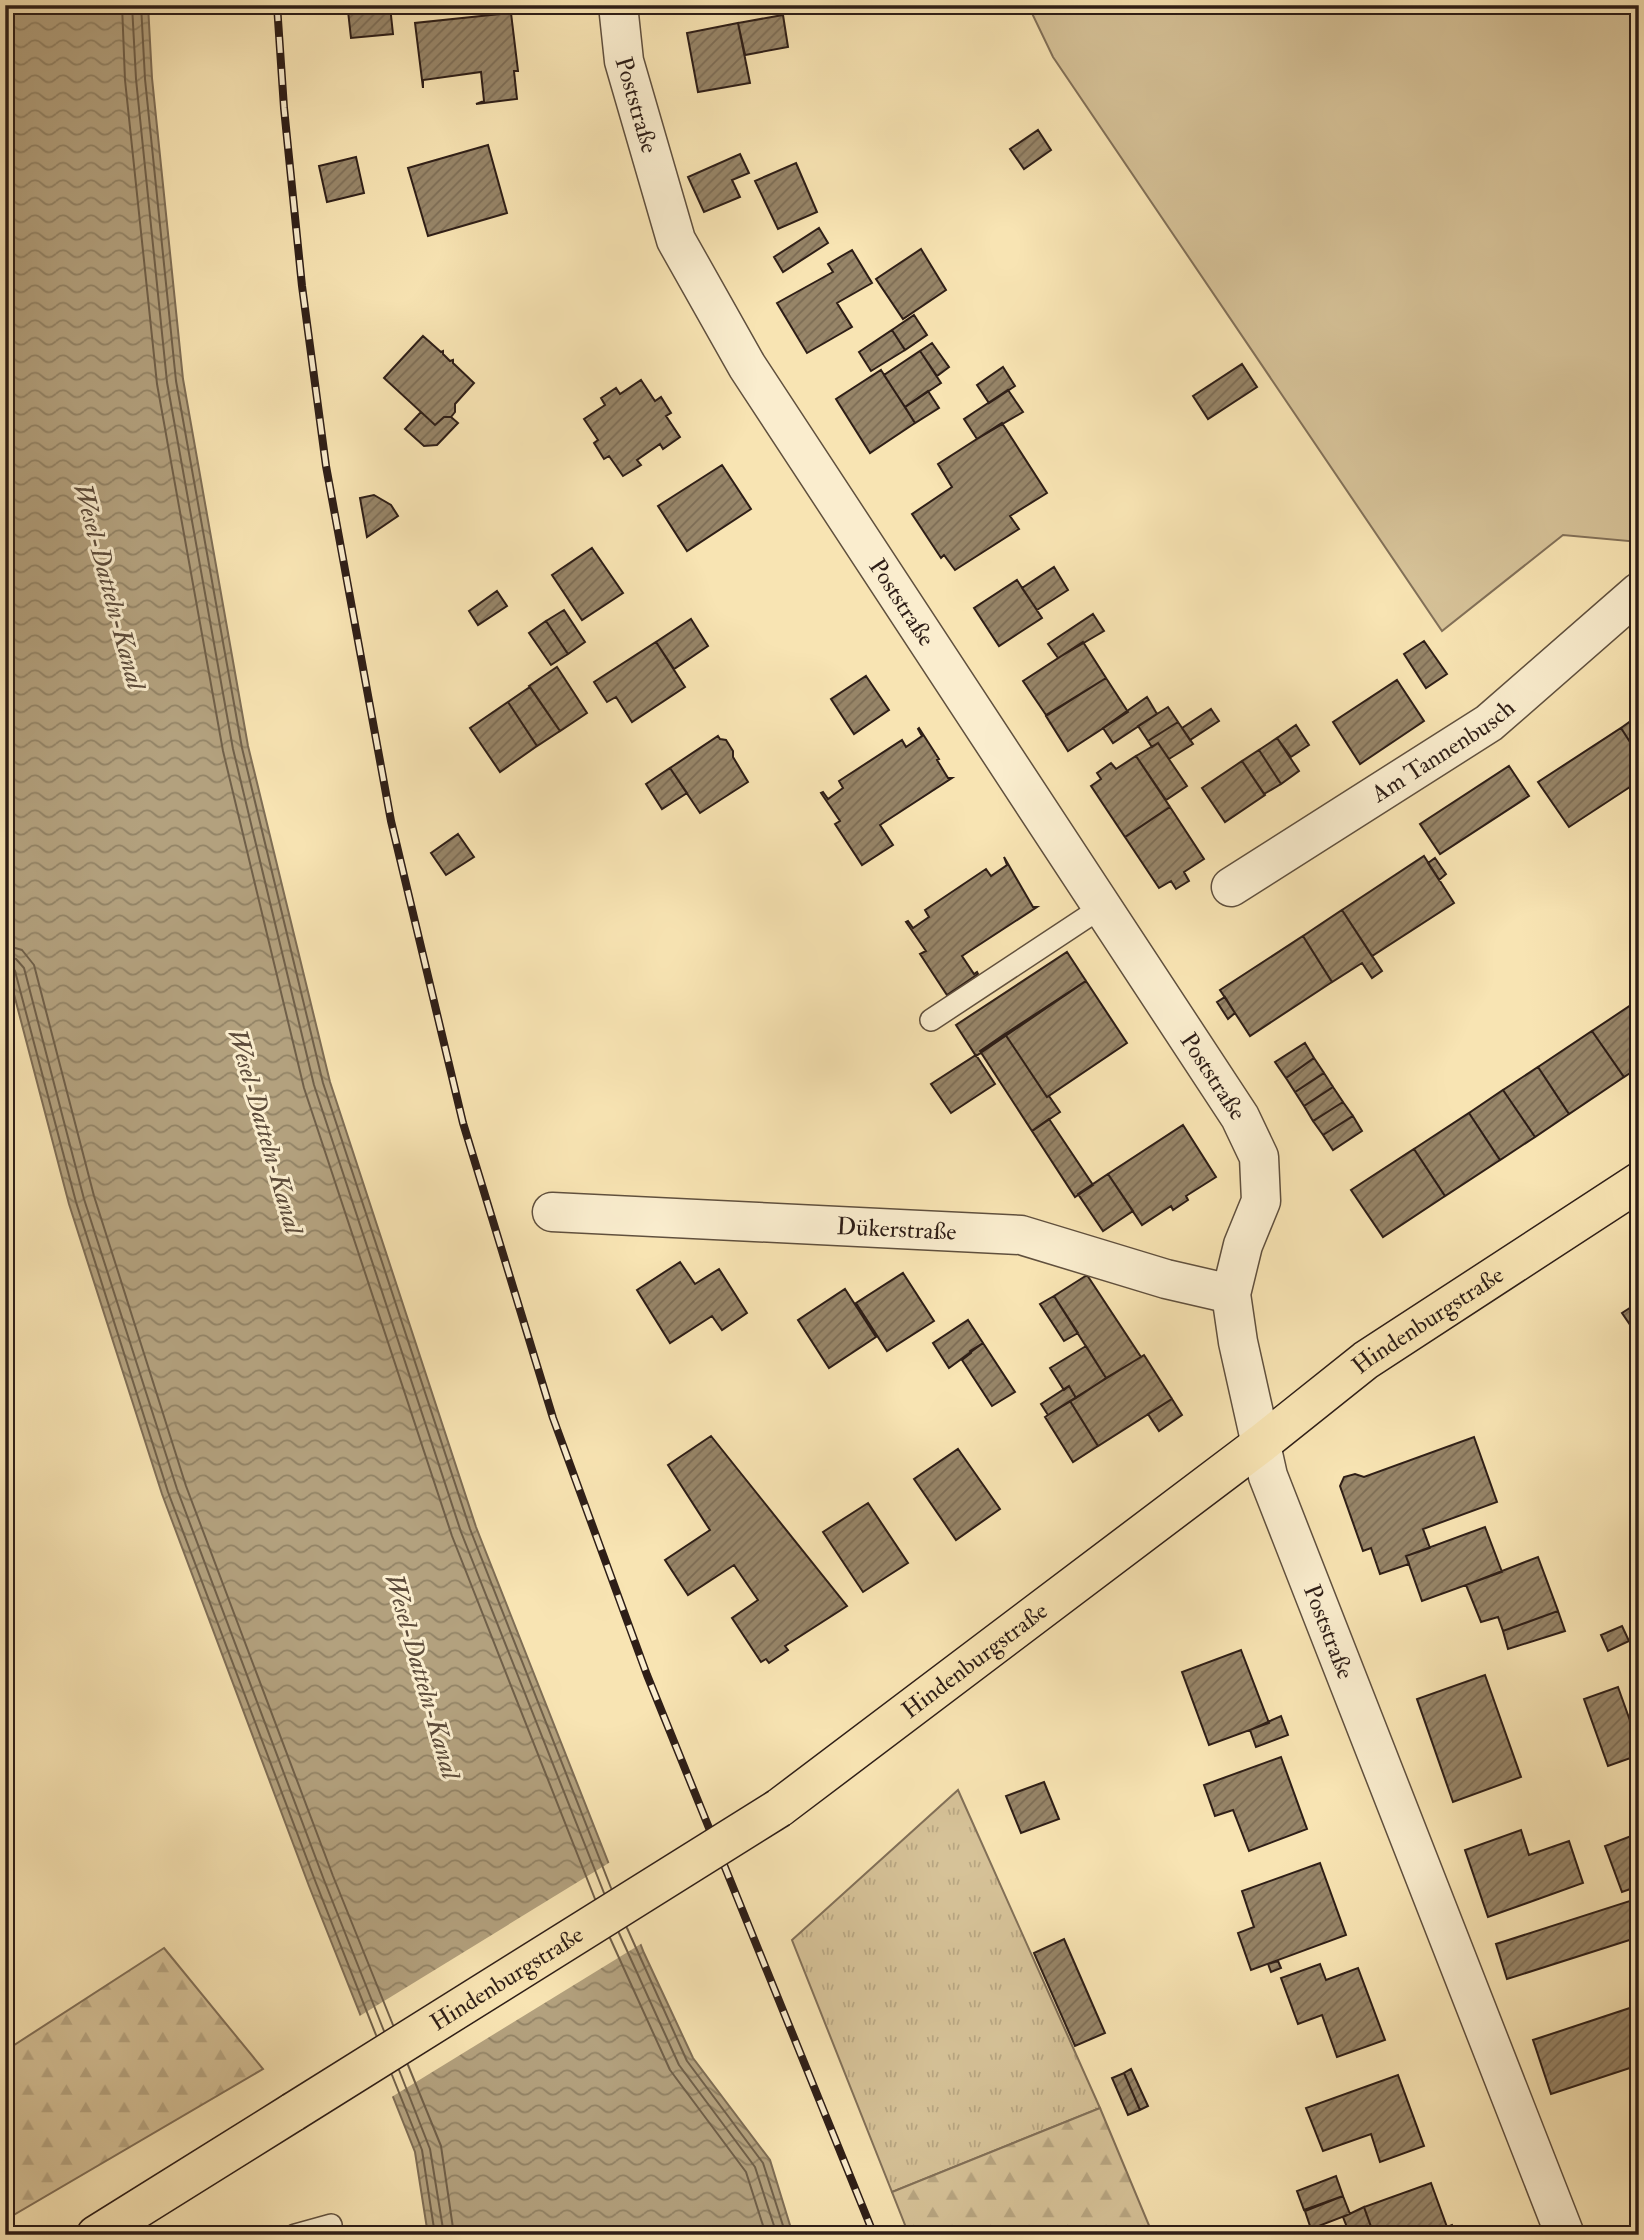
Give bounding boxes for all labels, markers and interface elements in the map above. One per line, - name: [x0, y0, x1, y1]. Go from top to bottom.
- street label: Poststraße: [608, 53, 665, 157]
- water label: Wesel-Datteln-Kanal: [66, 480, 152, 695]
- street label: Poststraße: [862, 553, 942, 652]
- street label: Am Tannenbusch: [1365, 692, 1522, 810]
- water label: Wesel-Datteln-Kanal: [220, 1025, 310, 1239]
- street label: Poststraße: [1173, 1027, 1253, 1126]
- street label: Dükerstraße: [836, 1211, 957, 1248]
- street label: Hindenburgstraße: [1346, 1259, 1510, 1381]
- water label: Wesel-Datteln-Kanal: [377, 1570, 467, 1784]
- street label: Poststraße: [1296, 1580, 1361, 1683]
- street label: Hindenburgstraße: [896, 1596, 1054, 1726]
- street label: Hindenburgstraße: [424, 1919, 589, 2038]

